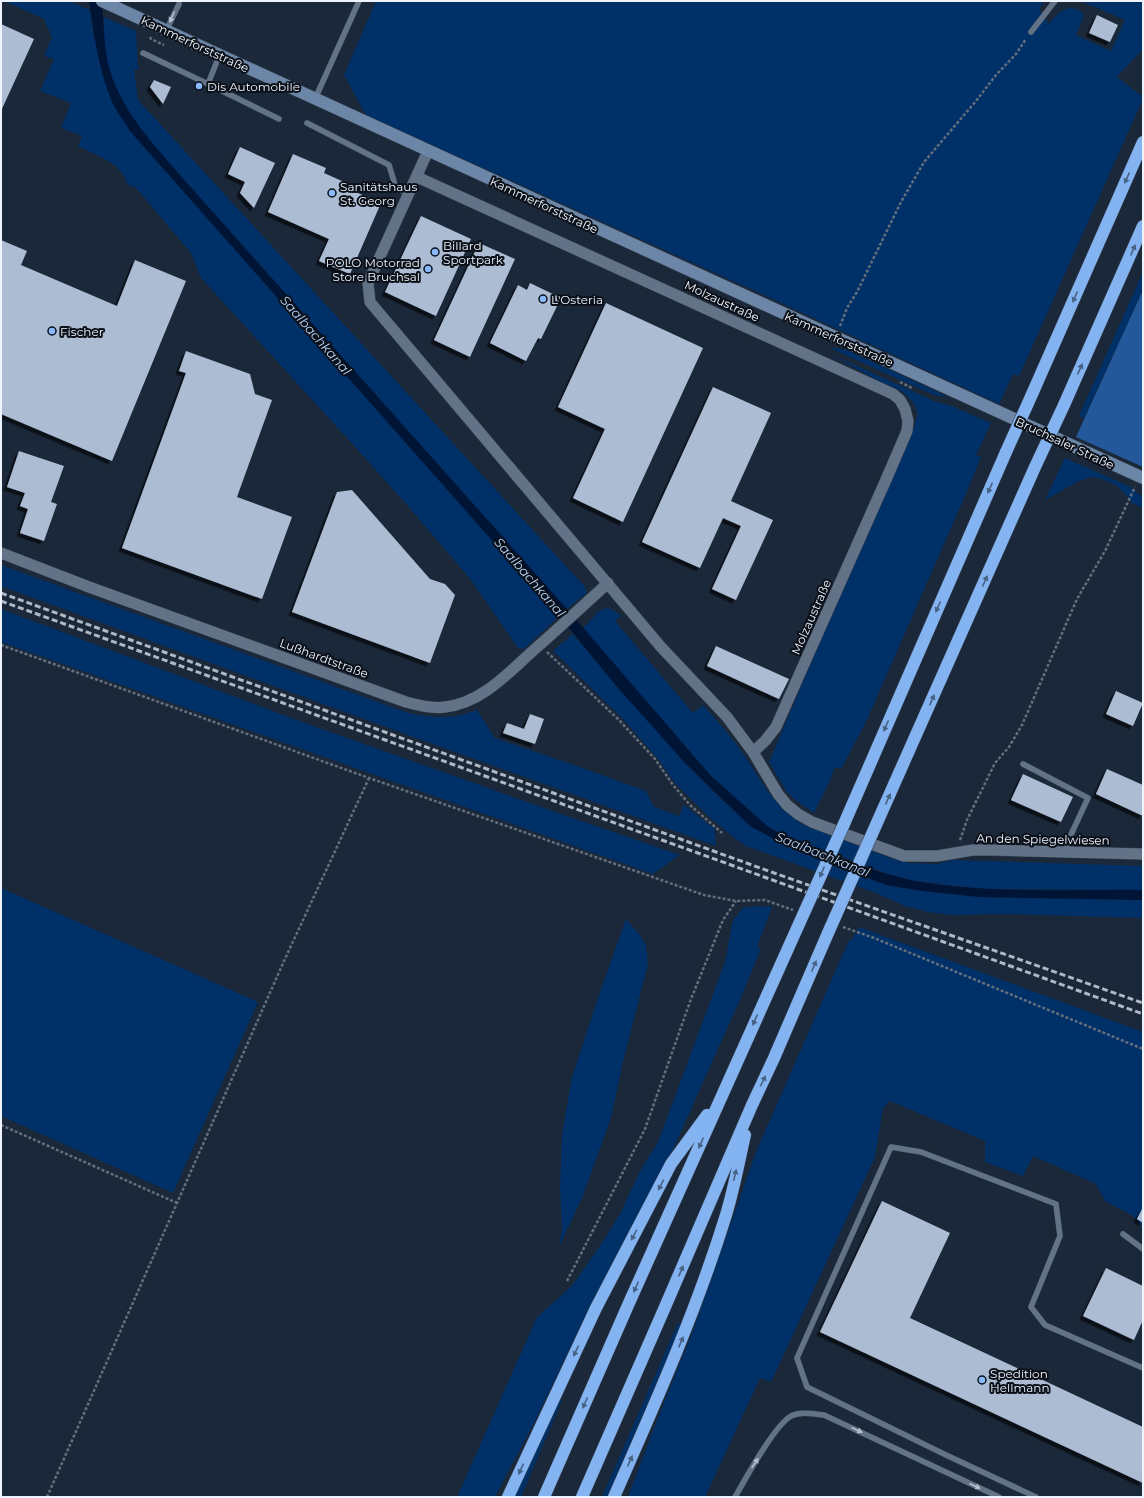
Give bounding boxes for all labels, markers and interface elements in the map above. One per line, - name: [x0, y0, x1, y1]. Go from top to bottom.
- street label: Kammerforststraße: [139, 12, 251, 76]
- one-way arrow: [169, 12, 175, 23]
- place label: Dis Automobile: [207, 79, 300, 94]
- marker: Dis Automobile: [194, 81, 204, 91]
- one-way arrow: [1124, 172, 1130, 184]
- street label: Kammerforststraße: [488, 173, 600, 237]
- place label: Sanitätshaus St. Georg: [340, 179, 417, 208]
- marker: Sanitätshaus St. Georg: [327, 188, 337, 198]
- place label: Billard Sportpark: [443, 238, 504, 267]
- one-way arrow: [1130, 244, 1136, 256]
- marker: Billard Sportpark: [430, 247, 440, 257]
- place label: POLO Motorrad Store Bruchsal: [326, 255, 420, 284]
- marker: POLO Motorrad Store Bruchsal: [423, 264, 433, 274]
- street label: Molzaustraße: [682, 277, 762, 325]
- one-way arrow: [1072, 291, 1078, 303]
- water label: Saalbachkanal: [277, 292, 355, 378]
- place label: L'Osteria: [551, 292, 603, 307]
- marker: L'Osteria: [538, 294, 548, 304]
- street label: Kammerforststraße: [782, 308, 896, 370]
- place label: Fischer: [60, 324, 104, 339]
- marker: Fischer: [47, 326, 57, 336]
- one-way arrow: [1077, 363, 1083, 375]
- street label: Bruchsaler Straße: [1013, 414, 1117, 472]
- one-way arrow: [987, 482, 993, 494]
- water label: Saalbachkanal: [491, 534, 569, 620]
- one-way arrow: [982, 575, 988, 587]
- street label: Molzaustraße: [788, 577, 834, 657]
- one-way arrow: [935, 601, 941, 612]
- street label: Lußhardtstraße: [278, 635, 370, 681]
- one-way arrow: [929, 695, 935, 706]
- one-way arrow: [883, 720, 889, 731]
- one-way arrow: [885, 793, 891, 804]
- water label: Saalbachkanal: [774, 828, 873, 880]
- street label: An den Spiegelwiesen: [976, 830, 1110, 848]
- one-way arrow: [819, 866, 825, 878]
- one-way arrow: [812, 960, 818, 972]
- one-way arrow: [752, 1014, 758, 1026]
- one-way arrow: [760, 1076, 766, 1087]
- one-way arrow: [697, 1138, 703, 1150]
- one-way arrow: [733, 1169, 739, 1181]
- one-way arrow: [657, 1179, 664, 1190]
- one-way arrow: [631, 1229, 637, 1241]
- one-way arrow: [678, 1264, 684, 1276]
- one-way arrow: [633, 1282, 639, 1293]
- one-way arrow: [679, 1335, 685, 1347]
- one-way arrow: [573, 1346, 579, 1357]
- place label: Spedition Hellmann: [990, 1366, 1050, 1395]
- marker: Spedition Hellmann: [977, 1375, 987, 1385]
- one-way arrow: [582, 1397, 588, 1408]
- one-way arrow: [851, 1427, 863, 1433]
- one-way arrow: [627, 1456, 633, 1467]
- one-way arrow: [751, 1458, 759, 1469]
- one-way arrow: [518, 1463, 524, 1475]
- one-way arrow: [969, 1483, 980, 1489]

